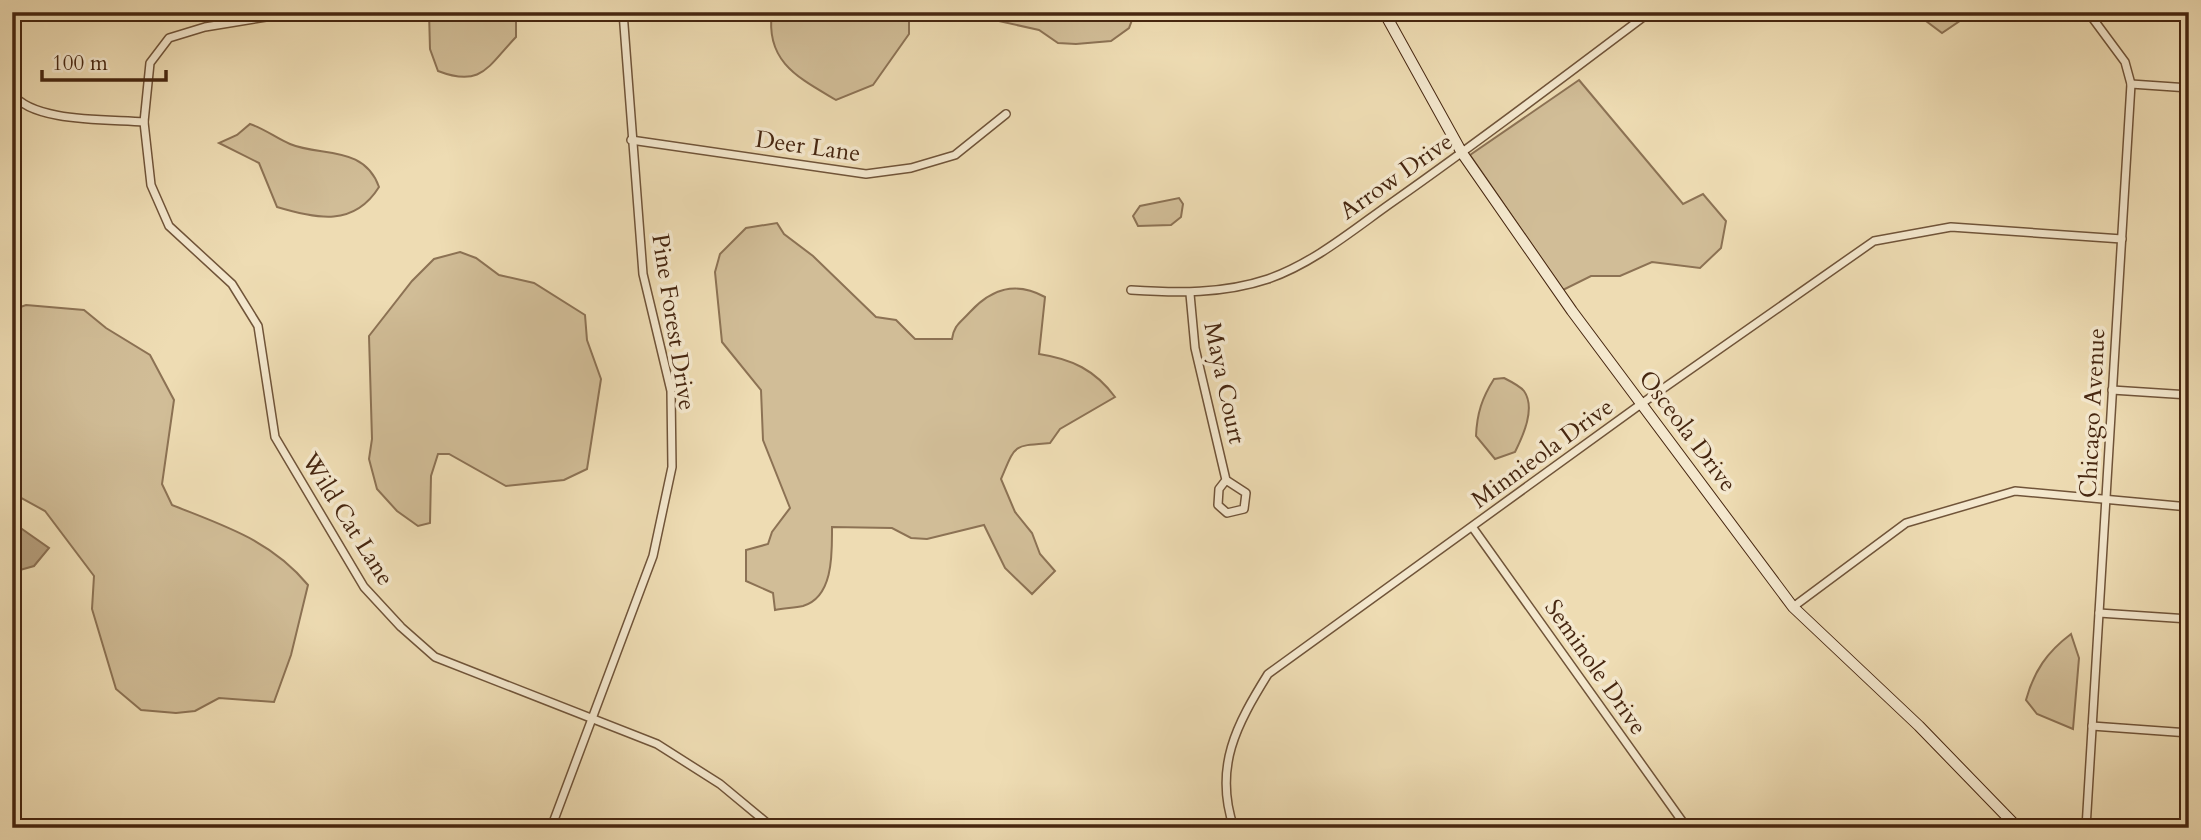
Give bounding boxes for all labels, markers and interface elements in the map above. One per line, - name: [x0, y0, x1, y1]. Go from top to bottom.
- scale bar: [42, 38, 166, 82]
- text: 100 m: [52, 49, 108, 78]
- street label: Deer Lane: [753, 123, 863, 170]
- street label: Arrow Drive: [1333, 125, 1460, 228]
- street label: Pine Forest Drive: [643, 231, 704, 413]
- street label: Maya Court: [1196, 319, 1254, 447]
- street label: Chicago Avenue: [2072, 327, 2113, 499]
- street label: Osceola Drive: [1631, 364, 1744, 499]
- street label: Minnieola Drive: [1465, 391, 1620, 516]
- street label: Wild Cat Lane: [293, 446, 402, 592]
- street label: Seminole Drive: [1537, 593, 1654, 741]

